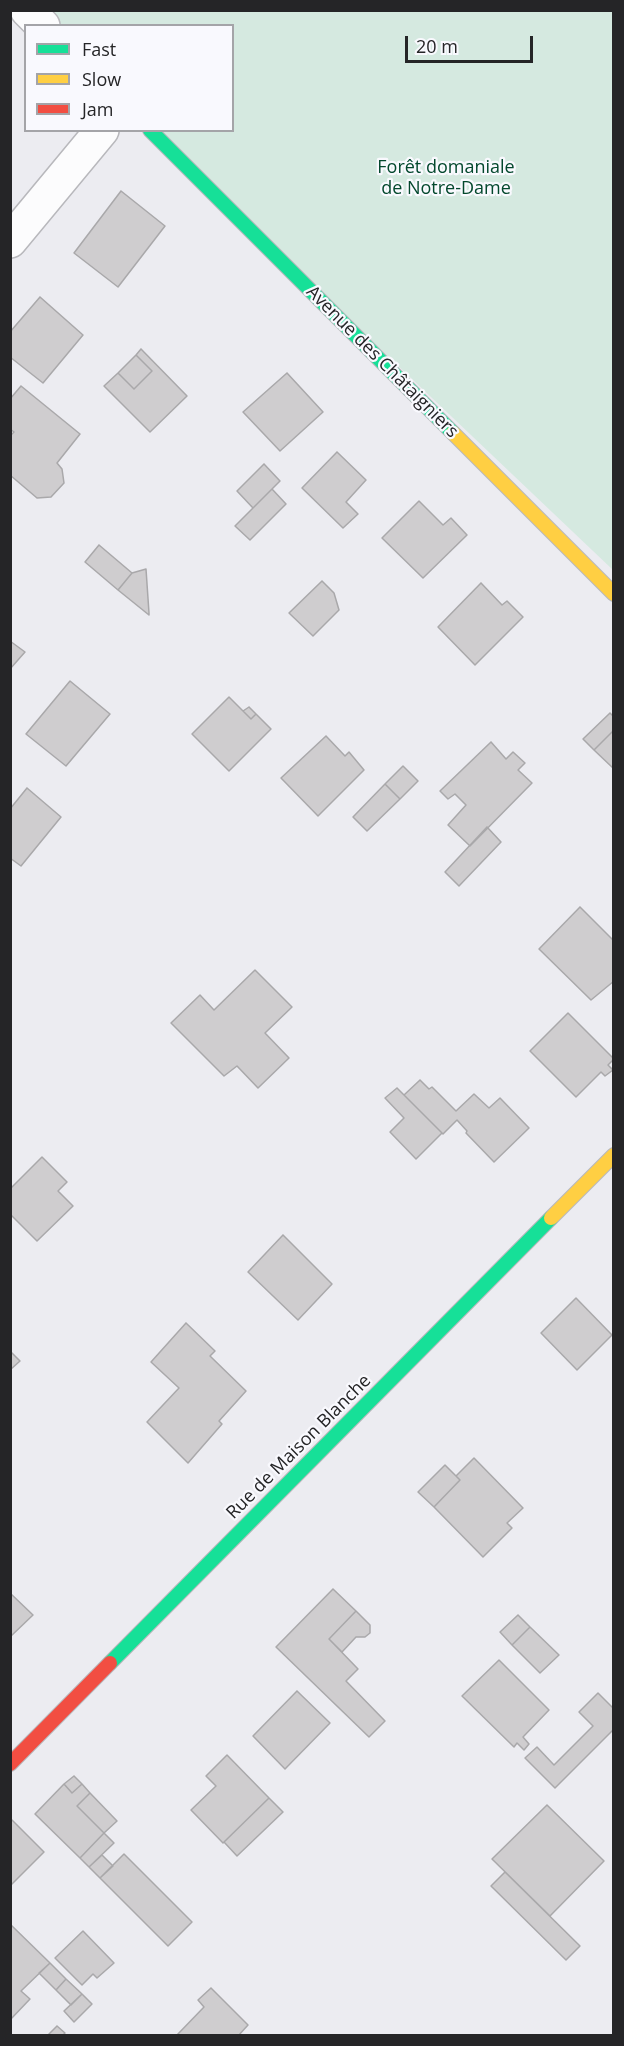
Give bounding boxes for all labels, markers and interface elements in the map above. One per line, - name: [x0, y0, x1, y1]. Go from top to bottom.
- legend: [24, 24, 234, 132]
- scale bar: [408, 24, 536, 62]
- text: 20 m: [416, 34, 458, 58]
- text: Fast: [82, 37, 116, 61]
- text: Slow: [82, 67, 121, 91]
- text: Jam: [82, 97, 114, 121]
- park label: Forêt domaniale de Notre-Dame: [377, 157, 515, 200]
- street label: Avenue des Châtaigniers: [301, 281, 463, 443]
- street label: Rue de Maison Blanche: [222, 1370, 376, 1524]

